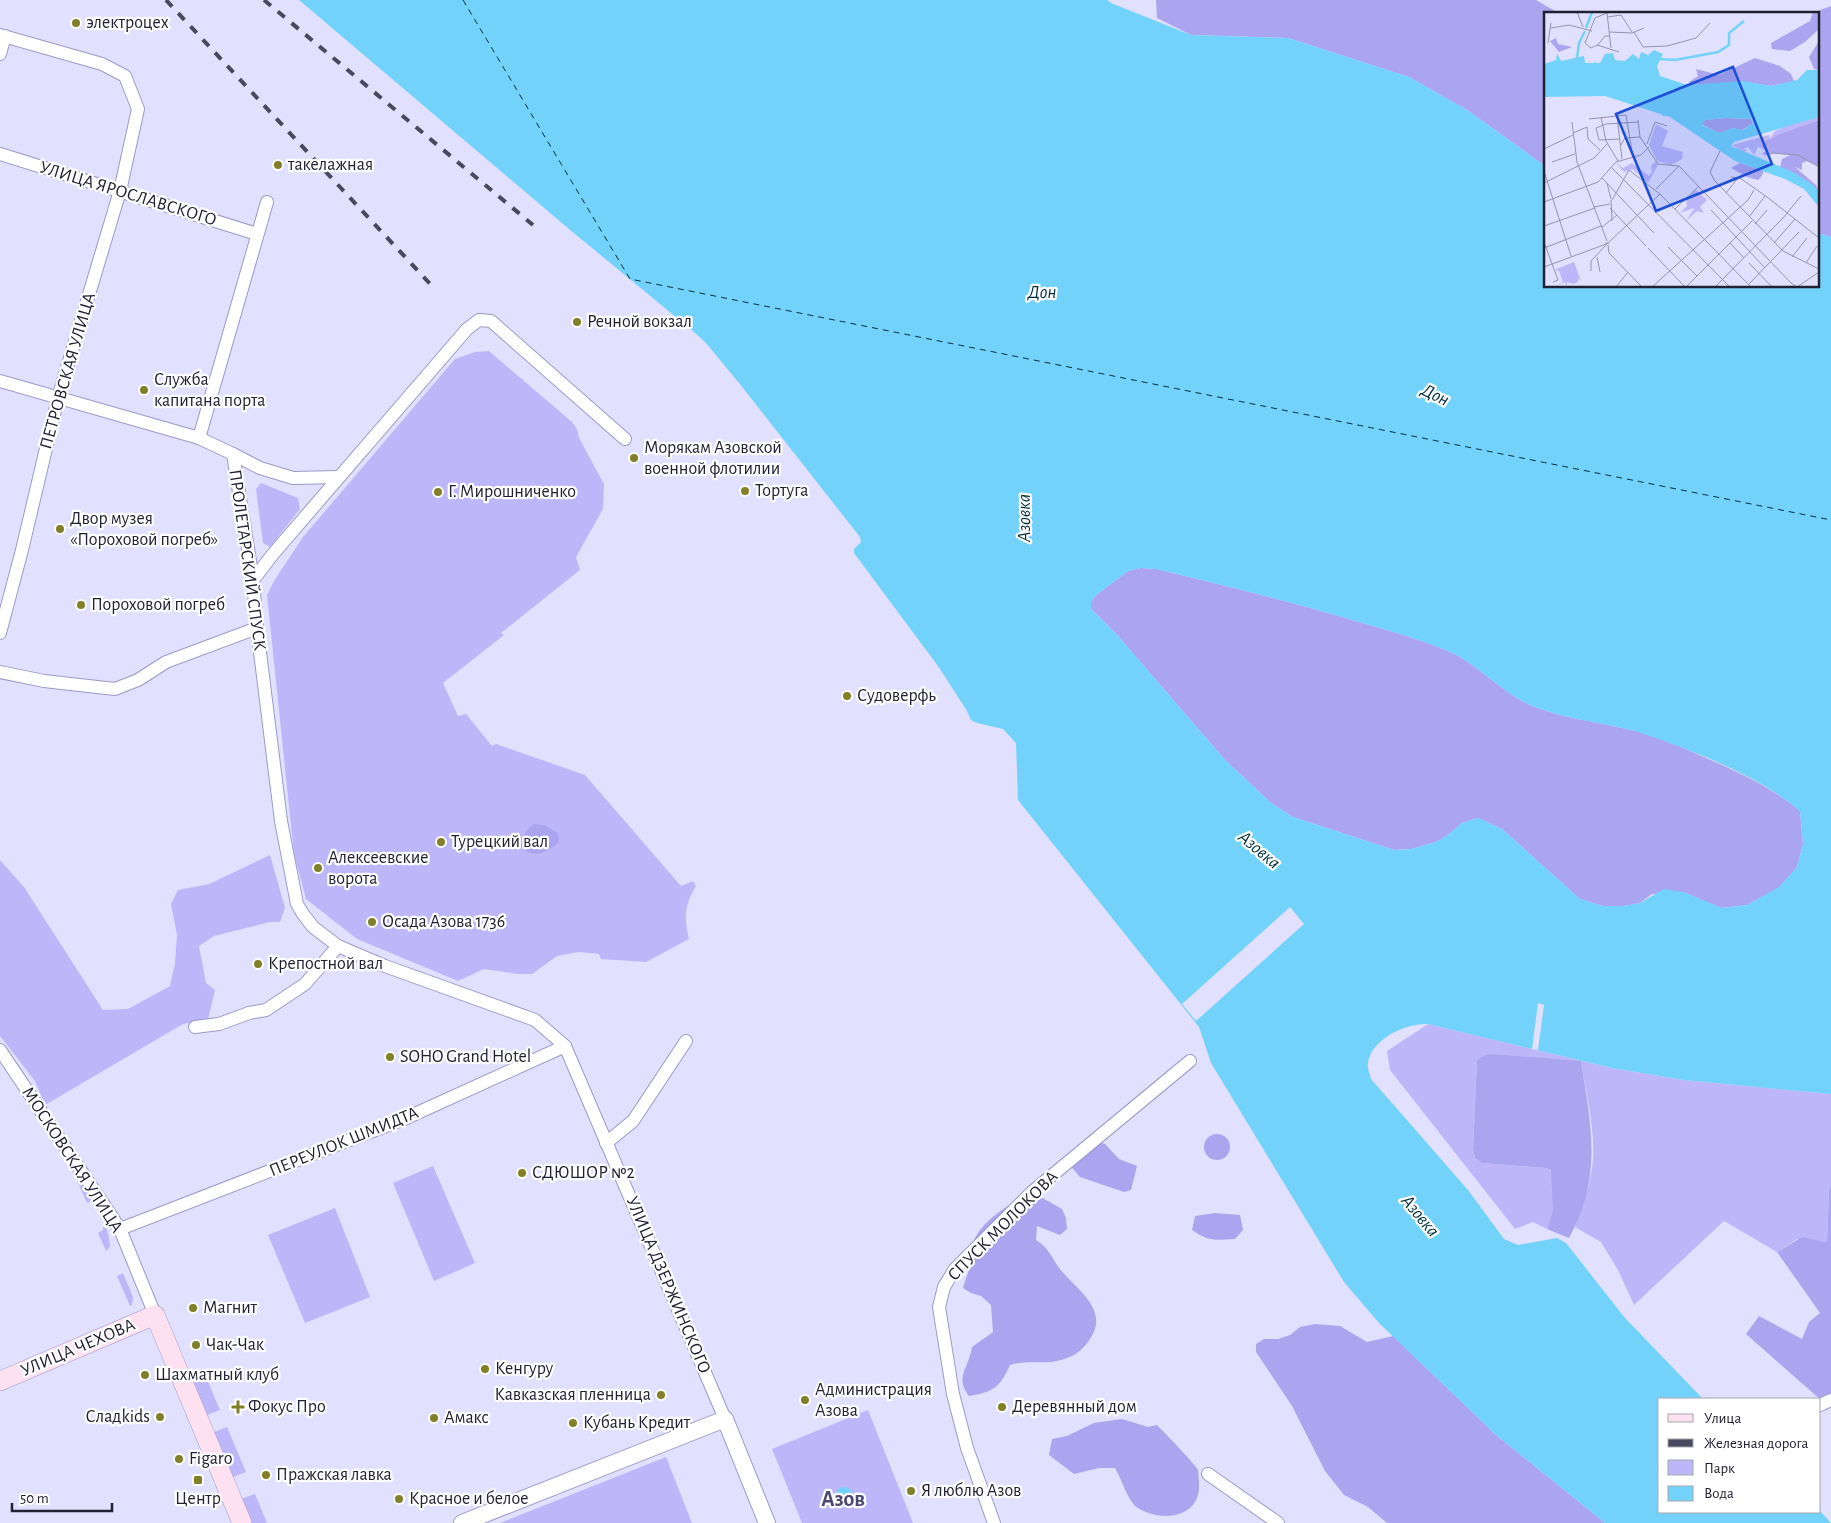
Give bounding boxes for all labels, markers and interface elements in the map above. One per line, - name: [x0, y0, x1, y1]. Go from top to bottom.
- inset map: [1544, 12, 1818, 288]
- place label: электроцех: [86, 14, 169, 32]
- marker: электроцех: [70, 17, 82, 29]
- place label: такелажная: [287, 156, 373, 174]
- street label: УЛИЦА ЯРОСЛАВСКОГО: [37, 158, 219, 230]
- marker: такелажная: [272, 159, 284, 171]
- water label: Дон: [1027, 283, 1057, 302]
- street label: ПЕТРОВСКАЯ УЛИЦА: [37, 290, 99, 451]
- place label: Речной вокзал: [587, 313, 692, 331]
- marker: Речной вокзал: [571, 316, 583, 328]
- place label: Служба капитана порта: [154, 370, 266, 410]
- water label: Дон: [1417, 380, 1452, 410]
- marker: Служба капитана порта: [138, 384, 150, 396]
- place label: Морякам Азовской военной флотилии: [644, 439, 782, 478]
- marker: Морякам Азовской военной флотилии: [628, 452, 640, 464]
- street label: ПРОЛЕТАРСКИЙ СПУСК: [225, 468, 271, 652]
- place label: Тортуга: [755, 482, 809, 500]
- place label: Г. Мирошниченко: [448, 483, 576, 501]
- marker: Тортуга: [739, 485, 751, 497]
- marker: Г. Мирошниченко: [432, 486, 444, 498]
- water label: Азовка: [1015, 494, 1034, 543]
- place label: Двор музея «Пороховой погреб»: [70, 510, 218, 549]
- marker: Двор музея «Пороховой погреб»: [54, 523, 66, 535]
- place label: Пороховой погреб: [91, 595, 225, 614]
- marker: Пороховой погреб: [75, 599, 87, 611]
- place label: Судоверфь: [857, 687, 936, 705]
- marker: Судоверфь: [841, 690, 853, 702]
- water label: Азовка: [1234, 827, 1284, 873]
- place label: Турецкий вал: [451, 833, 548, 851]
- marker: Турецкий вал: [435, 836, 447, 848]
- place label: Алексеевские ворота: [328, 849, 429, 888]
- marker: Алексеевские ворота: [312, 862, 324, 874]
- place label: Осада Азова 1736: [382, 913, 505, 931]
- marker: Осада Азова 1736: [366, 916, 378, 928]
- place label: Крепостной вал: [268, 955, 383, 973]
- marker: Крепостной вал: [252, 958, 264, 970]
- place label: SOHO Grand Hotel: [400, 1048, 531, 1066]
- marker: SOHO Grand Hotel: [384, 1051, 396, 1063]
- street label: МОСКОВСКАЯ УЛИЦА: [18, 1084, 126, 1236]
- street label: ПЕРЕУЛОК ШМИДТА: [267, 1104, 422, 1180]
- place label: СДЮШОР №2: [532, 1164, 635, 1182]
- marker: СДЮШОР №2: [516, 1167, 528, 1179]
- street label: СПУСК МОЛОКОВА: [944, 1167, 1062, 1285]
- water label: Азовка: [1397, 1191, 1443, 1241]
- street label: УЛИЦА ДЗЕРЖИНСКОГО: [622, 1194, 714, 1376]
- place label: Магнит: [203, 1299, 258, 1317]
- marker: Магнит: [187, 1302, 199, 1314]
- street label: УЛИЦА ЧЕХОВА: [18, 1316, 138, 1380]
- place label: Чак-Чак: [206, 1336, 265, 1354]
- marker: Чак-Чак: [190, 1339, 202, 1351]
- place label: Кенгуру: [495, 1360, 554, 1378]
- marker: Кенгуру: [479, 1363, 491, 1375]
- place label: Шахматный клуб: [155, 1365, 279, 1384]
- marker: Шахматный клуб: [139, 1369, 151, 1381]
- place label: Администрация Азова: [815, 1381, 932, 1420]
- place label: Кавказская пленница: [494, 1386, 651, 1404]
- marker: Кавказская пленница: [655, 1389, 667, 1401]
- marker: Администрация Азова: [799, 1394, 811, 1406]
- place label: Фокус Про: [248, 1398, 326, 1416]
- place label: Деревянный дом: [1012, 1398, 1137, 1416]
- legend: [1658, 1398, 1821, 1513]
- marker: Фокус Про: [232, 1401, 244, 1413]
- marker: Деревянный дом: [996, 1401, 1008, 1413]
- place label: Сладkids: [86, 1408, 150, 1426]
- place label: Амакс: [444, 1409, 489, 1427]
- marker: Сладkids: [154, 1411, 166, 1423]
- text: Улица: [1704, 1411, 1741, 1426]
- marker: Амакс: [428, 1412, 440, 1424]
- place label: Кубань Кредит: [583, 1413, 691, 1432]
- marker: Кубань Кредит: [567, 1417, 579, 1429]
- text: Железная дорога: [1704, 1436, 1809, 1451]
- place label: Figaro: [189, 1450, 233, 1468]
- marker: Figaro: [173, 1453, 185, 1465]
- text: Парк: [1704, 1461, 1735, 1476]
- place label: Пражская лавка: [276, 1466, 392, 1484]
- marker: Пражская лавка: [260, 1469, 272, 1481]
- marker: Центр: [192, 1474, 204, 1486]
- scale bar: [12, 1480, 112, 1512]
- place label: Я люблю Азов: [921, 1481, 1021, 1500]
- marker: Я люблю Азов: [905, 1485, 917, 1497]
- text: Вода: [1704, 1486, 1734, 1501]
- district label: Азов: [821, 1488, 865, 1510]
- place label: Красное и белое: [409, 1489, 528, 1508]
- place label: Центр: [175, 1490, 221, 1508]
- text: 50 m: [20, 1491, 49, 1506]
- marker: Красное и белое: [393, 1493, 405, 1505]

